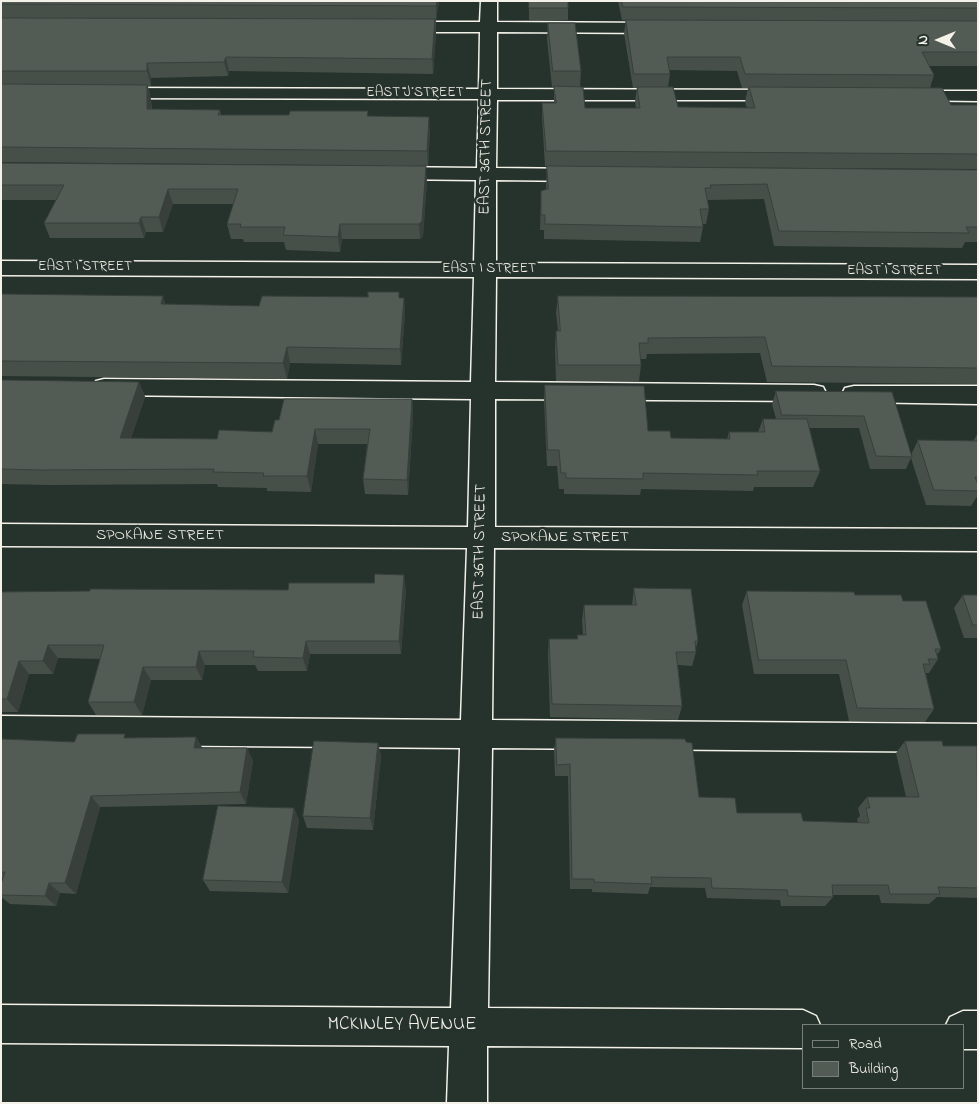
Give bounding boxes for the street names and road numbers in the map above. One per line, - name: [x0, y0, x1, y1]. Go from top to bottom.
- street label: EAST 36TH STREET: [476, 79, 498, 215]
- street label: EAST J STREET: [366, 86, 464, 102]
- street label: EAST I STREET: [38, 260, 132, 276]
- street label: EAST I STREET: [442, 262, 536, 278]
- street label: EAST I STREET: [847, 264, 941, 280]
- street label: EAST 36TH STREET: [470, 484, 492, 620]
- street label: SPOKANE STREET: [96, 526, 224, 546]
- street label: SPOKANE STREET: [501, 528, 629, 548]
- street label: MCKINLEY AVENUE: [328, 1015, 476, 1037]

